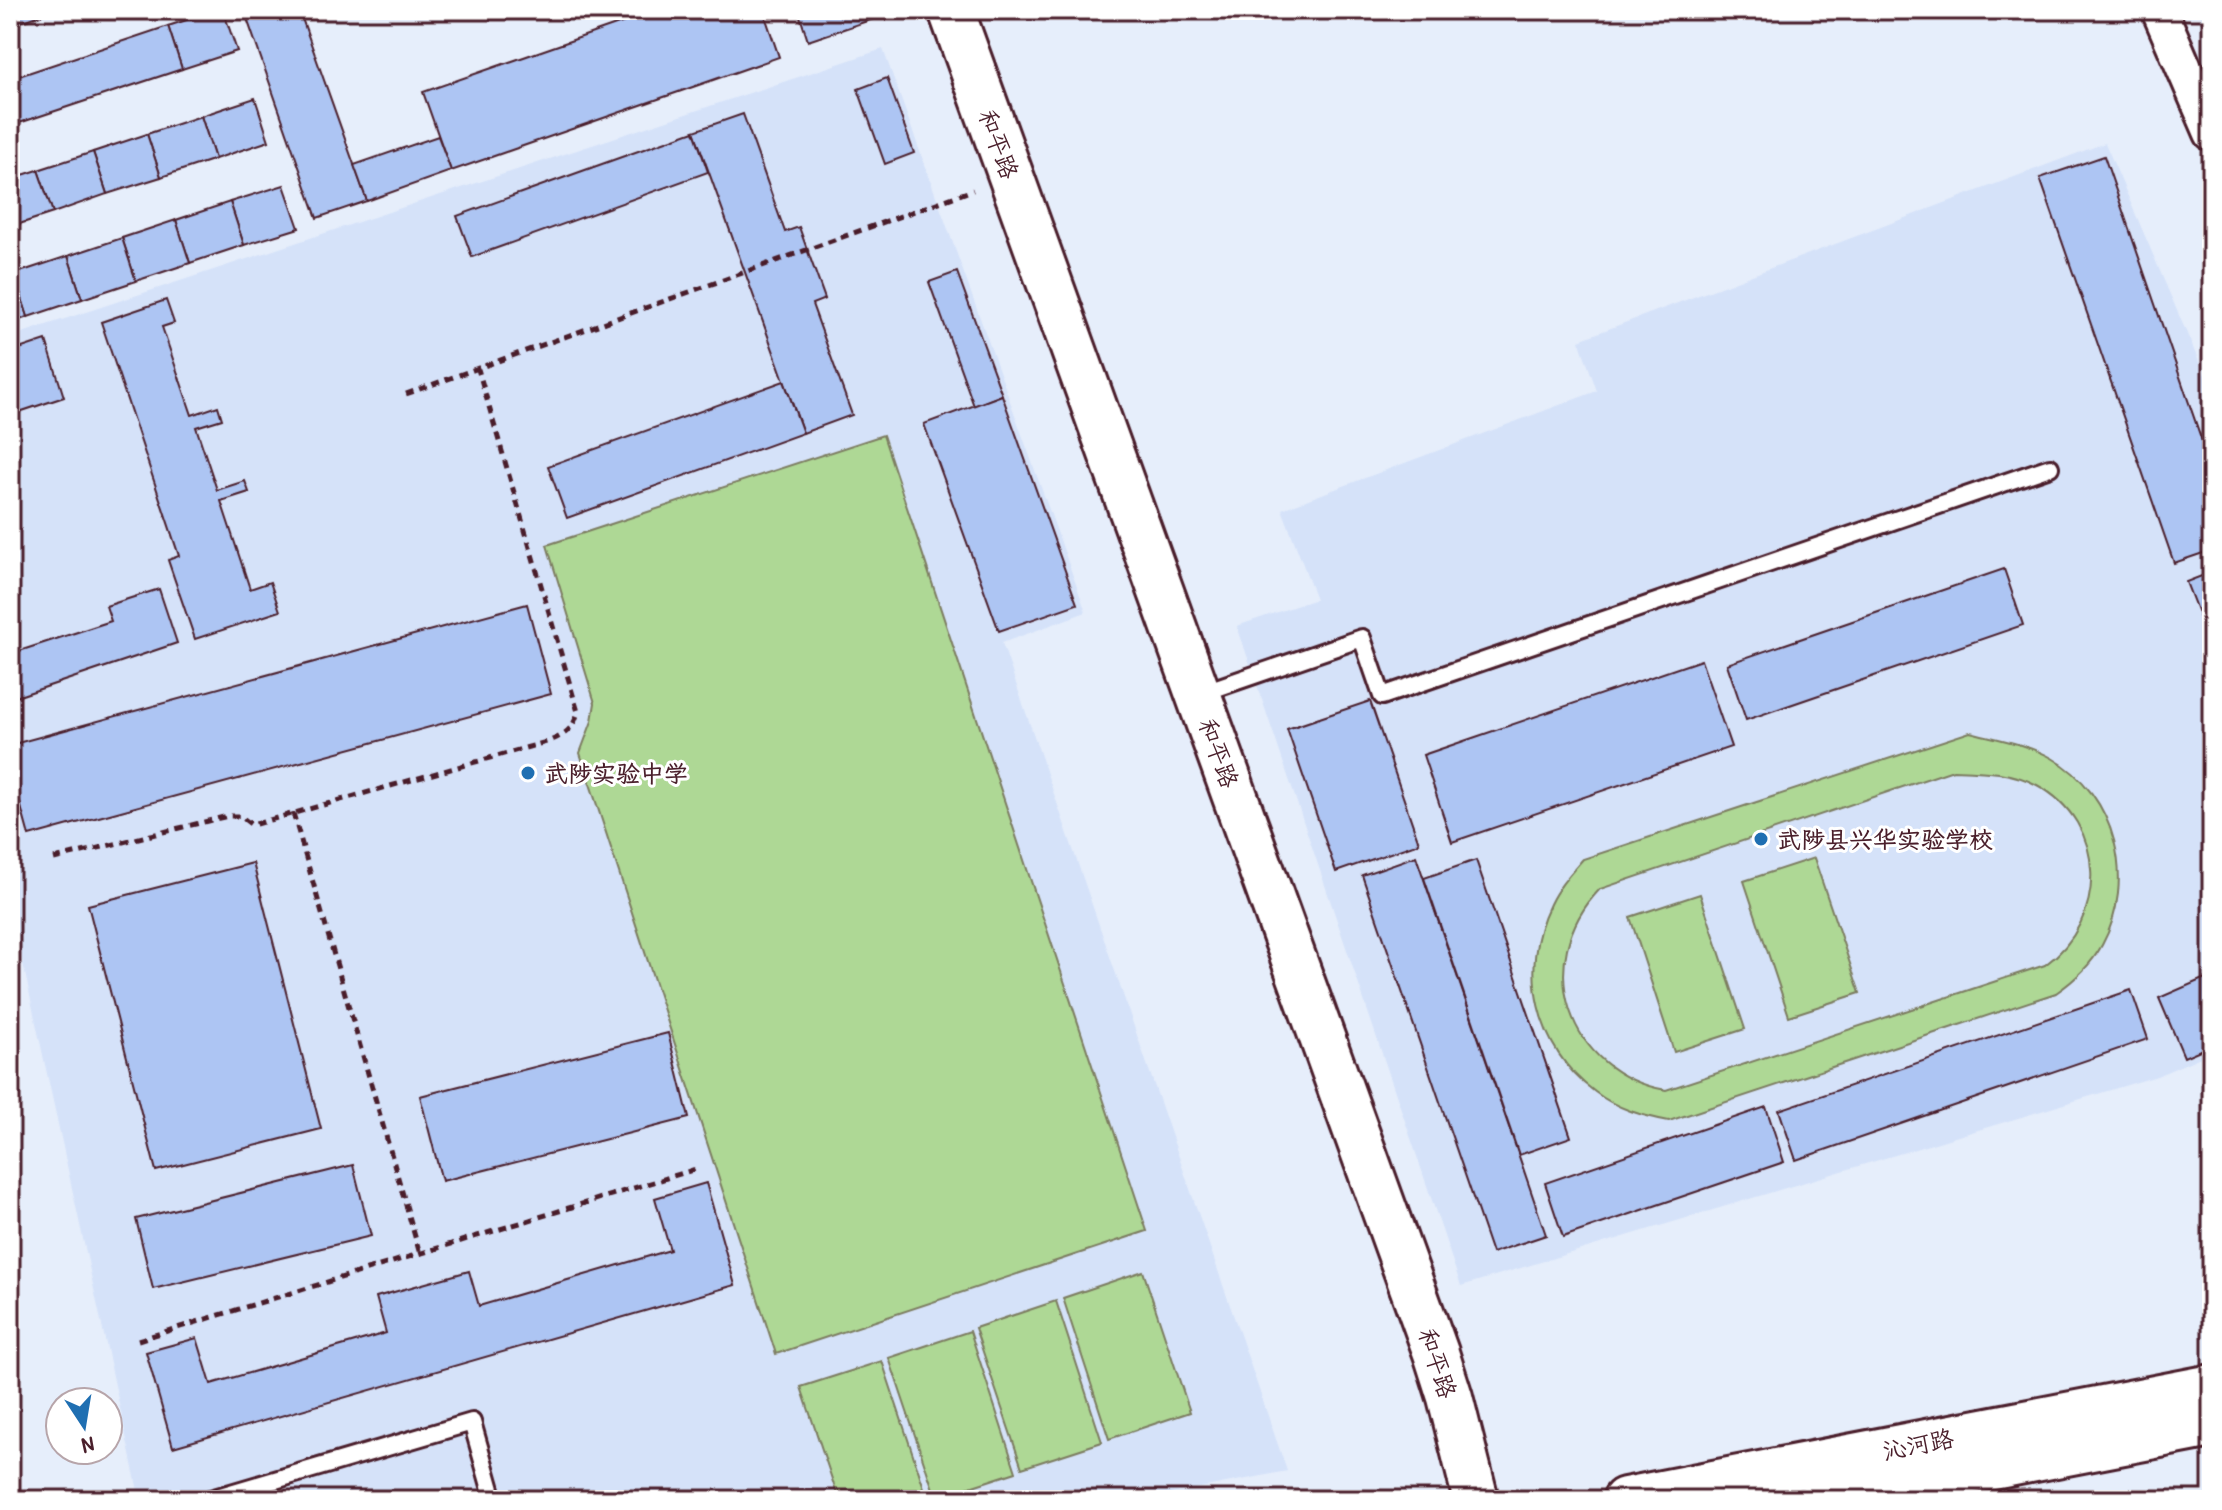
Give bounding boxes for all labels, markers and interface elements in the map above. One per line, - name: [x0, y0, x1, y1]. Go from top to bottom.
- street label: 和平路: [972, 105, 1026, 183]
- street label: 和平路: [1192, 714, 1246, 792]
- place label: 武陟实验中学: [544, 757, 688, 789]
- marker: 武陟实验中学: [519, 764, 537, 782]
- place label: 武陟县兴华实验学校: [1777, 823, 1993, 855]
- marker: 武陟县兴华实验学校: [1752, 830, 1770, 848]
- street label: 和平路: [1412, 1324, 1464, 1402]
- north arrow: [44, 1386, 124, 1466]
- street label: 沁河路: [1880, 1421, 1956, 1467]
- text: N: [79, 1430, 97, 1462]

